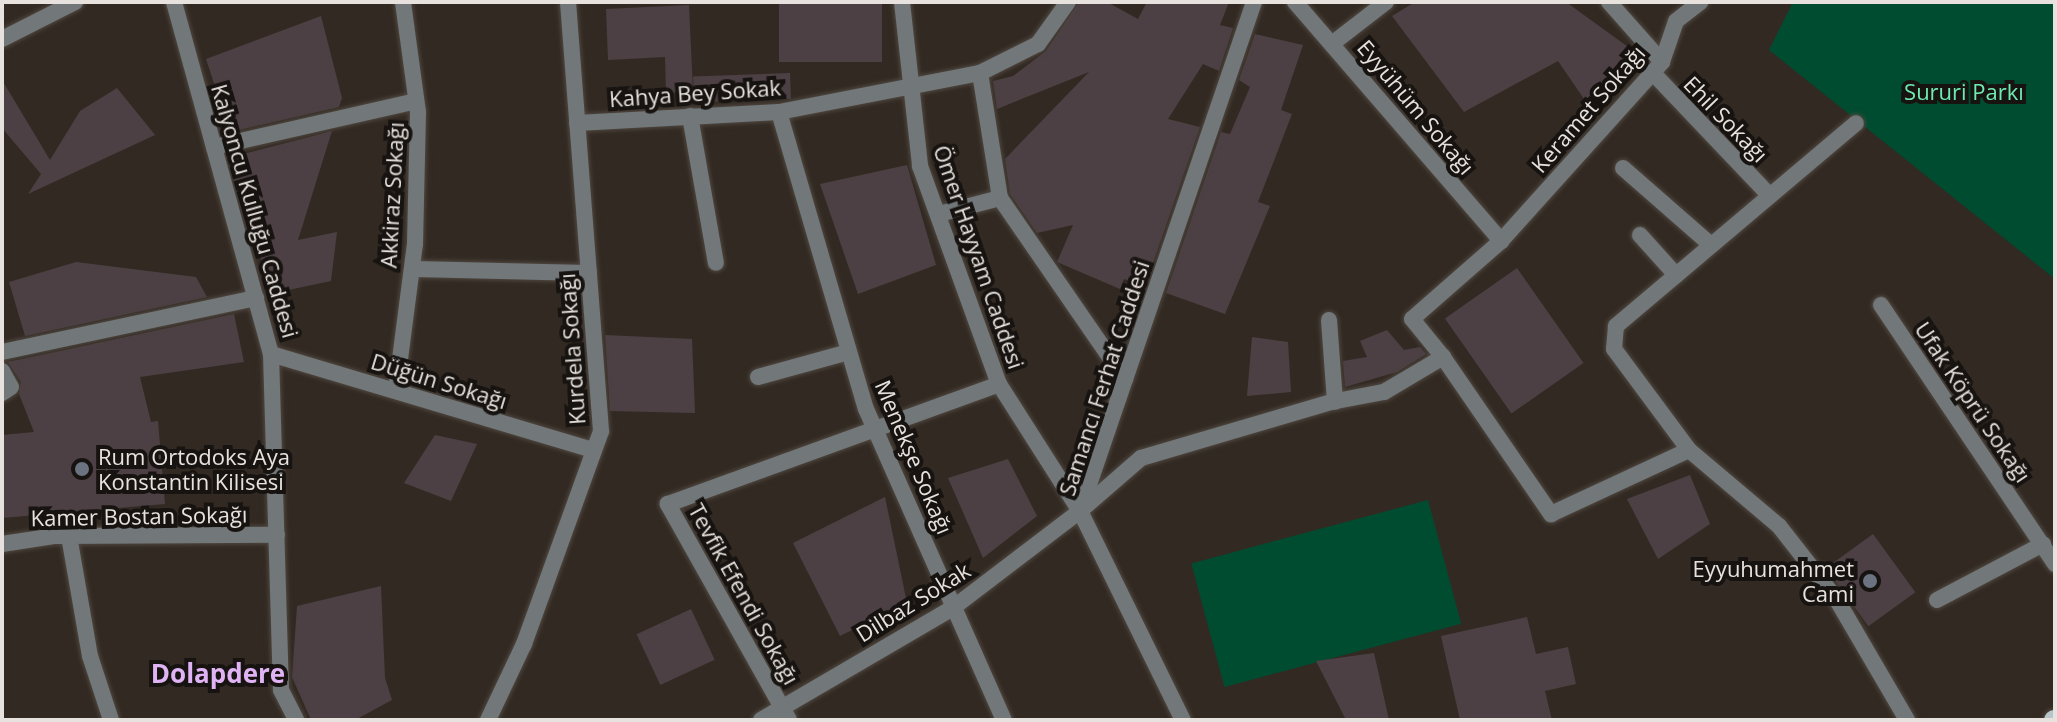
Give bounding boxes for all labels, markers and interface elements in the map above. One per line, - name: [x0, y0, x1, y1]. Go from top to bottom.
- street label: Eyyühüm Sokağı: [1352, 34, 1480, 180]
- street label: Keramet Sokağı: [1526, 40, 1650, 178]
- street label: Ehil Sokağı: [1679, 71, 1773, 167]
- street label: Kahya Bey Sokak: [608, 74, 782, 112]
- park label: Sururi Parkı: [1904, 79, 2024, 105]
- street label: Kalyoncu Kulluğu Caddesi: [206, 81, 304, 341]
- street label: Akkiraz Sokağı: [375, 121, 409, 269]
- street label: Ömer Hayyam Caddesi: [928, 142, 1030, 372]
- street label: Samancı Ferhat Caddesi: [1054, 257, 1154, 499]
- street label: Kurdela Sokağı: [554, 272, 590, 426]
- street label: Ufak Köprü Sokağı: [1910, 317, 2036, 487]
- street label: Düğün Sokağı: [368, 348, 510, 414]
- street label: Menekşe Sokağı: [870, 376, 958, 538]
- place label: Rum Ortodoks Aya Konstantin Kilisesi: [98, 443, 290, 494]
- marker: Rum Ortodoks Aya Konstantin Kilisesi: [73, 460, 91, 478]
- street label: Tevfik Efendi Sokağı: [683, 499, 805, 689]
- street label: Kamer Bostan Sokağı: [30, 501, 248, 531]
- place label: Eyyuhumahmet Cami: [1693, 555, 1854, 606]
- street label: Dilbaz Sokak: [851, 557, 975, 647]
- marker: Eyyuhumahmet Cami: [1861, 572, 1879, 590]
- district label: Dolapdere: [151, 658, 285, 690]

